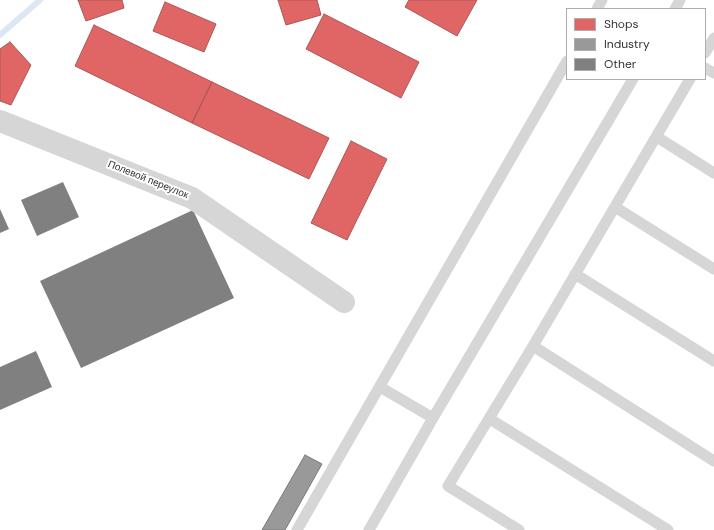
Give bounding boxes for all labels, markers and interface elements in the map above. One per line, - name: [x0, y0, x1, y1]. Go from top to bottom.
- legend: [566, 8, 706, 80]
- text: Shops: [604, 16, 639, 32]
- text: Industry: [604, 36, 650, 52]
- text: Other: [604, 56, 636, 72]
- street label: Полевой переулок: [106, 158, 190, 202]

